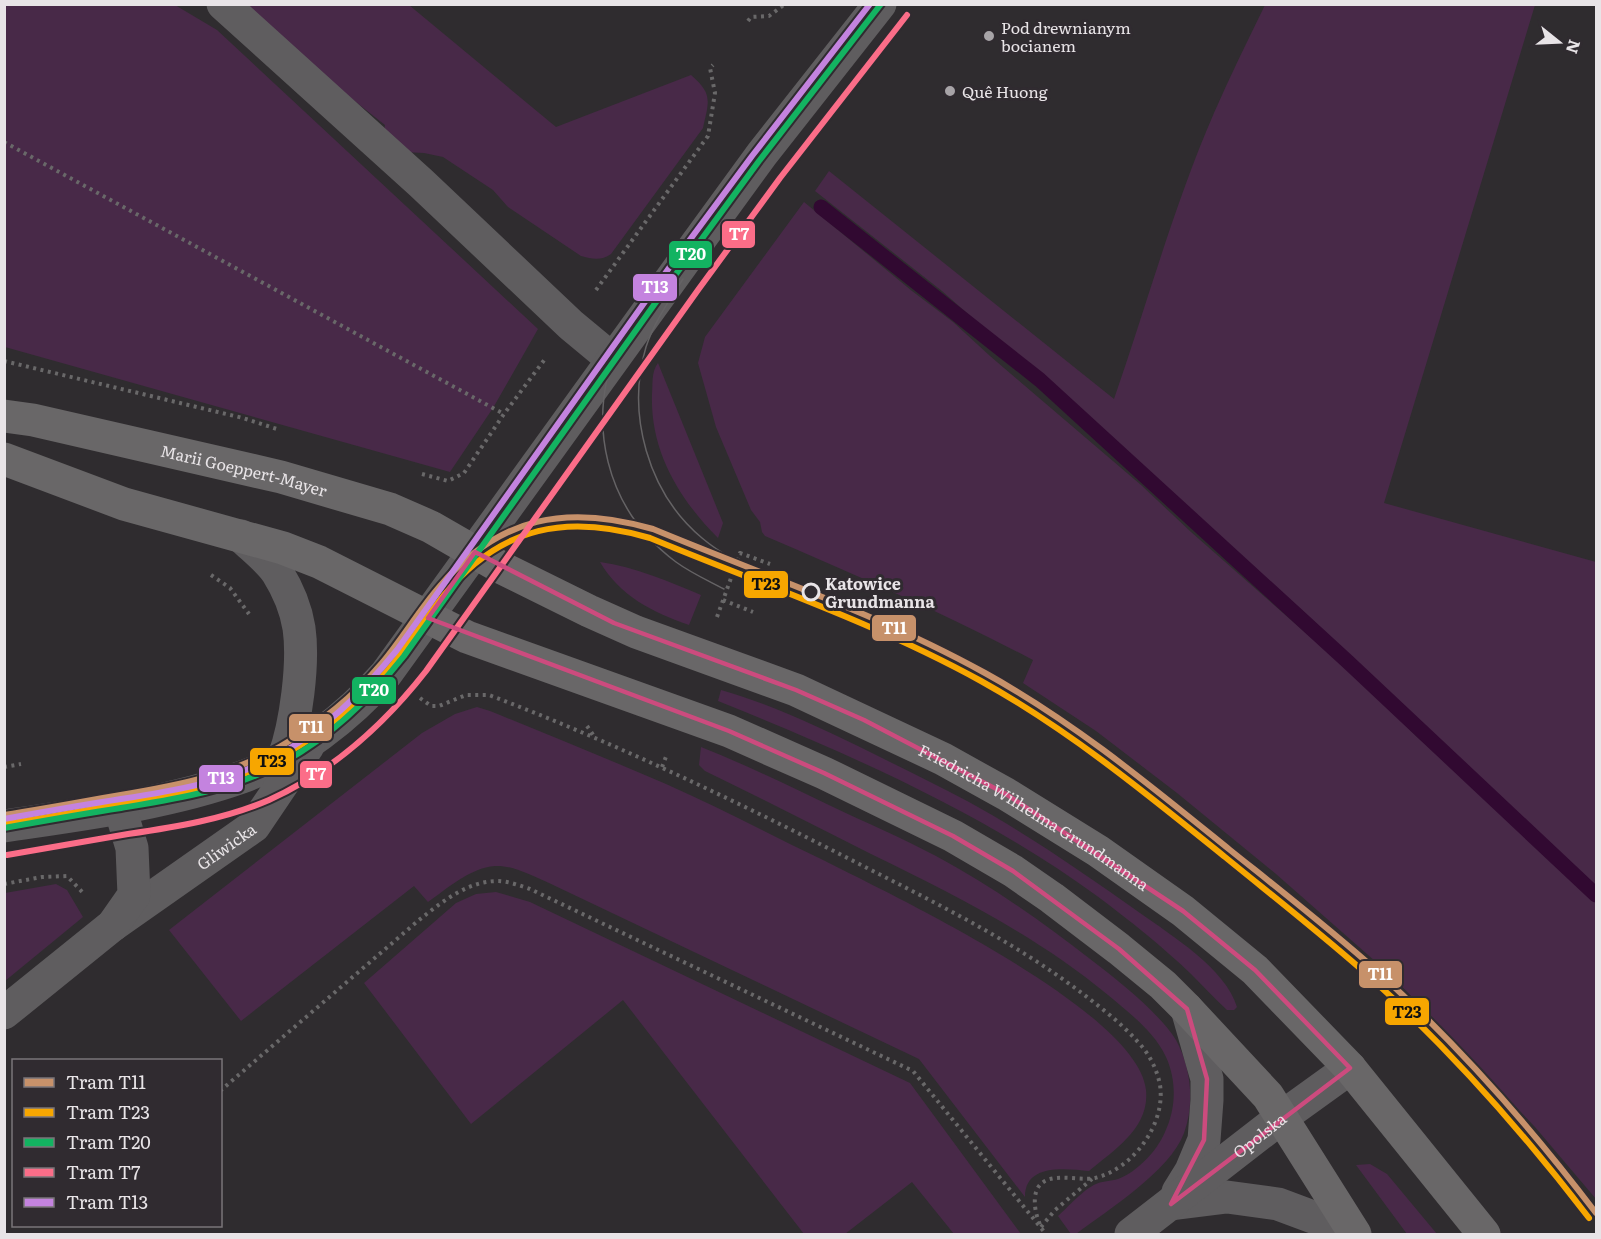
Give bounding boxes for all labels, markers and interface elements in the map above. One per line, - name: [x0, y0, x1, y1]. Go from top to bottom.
- north arrow: [1529, 12, 1589, 72]
- place label: Pod drewnianym bocianem: [1001, 15, 1131, 57]
- marker: Pod drewnianym bocianem: [982, 29, 996, 43]
- text: N: [1561, 37, 1588, 57]
- place label: Quê Huong: [962, 79, 1048, 103]
- marker: Quê Huong: [943, 84, 957, 98]
- line badge: T7: [721, 220, 756, 249]
- text: T7: [729, 221, 750, 245]
- line badge: T20: [668, 240, 713, 269]
- text: T20: [676, 241, 706, 265]
- line badge: T13: [632, 273, 678, 302]
- text: T13: [641, 274, 669, 298]
- street label: Marii Goeppert-Mayer: [158, 438, 330, 502]
- line badge: T23: [743, 570, 789, 599]
- text: T23: [751, 571, 781, 595]
- place label: Katowice Grundmanna: [825, 571, 935, 613]
- marker: Katowice Grundmanna: [802, 583, 820, 601]
- line badge: T11: [871, 614, 917, 642]
- text: T11: [881, 615, 907, 639]
- line badge: T20: [351, 676, 397, 705]
- text: T20: [359, 677, 389, 701]
- line badge: T11: [288, 713, 333, 742]
- text: T11: [298, 714, 324, 738]
- street label: Friedricha Wilhelma Grundmanna: [915, 737, 1155, 896]
- line badge: T23: [249, 747, 295, 776]
- text: T23: [257, 748, 287, 772]
- line badge: T7: [299, 760, 333, 789]
- text: T7: [306, 761, 327, 785]
- line badge: T13: [198, 764, 244, 793]
- text: T13: [207, 765, 235, 789]
- street label: Gliwicka: [191, 816, 261, 875]
- line badge: T11: [1358, 960, 1403, 989]
- text: T11: [1367, 961, 1393, 985]
- line badge: T23: [1384, 997, 1430, 1026]
- text: T23: [1392, 999, 1422, 1023]
- legend: [12, 1059, 222, 1227]
- text: Tram T11: [66, 1068, 146, 1095]
- text: Tram T23: [66, 1098, 150, 1125]
- street label: Opolska: [1227, 1106, 1291, 1163]
- text: Tram T20: [66, 1128, 151, 1155]
- text: Tram T7: [66, 1158, 140, 1185]
- text: Tram T13: [66, 1188, 148, 1215]

